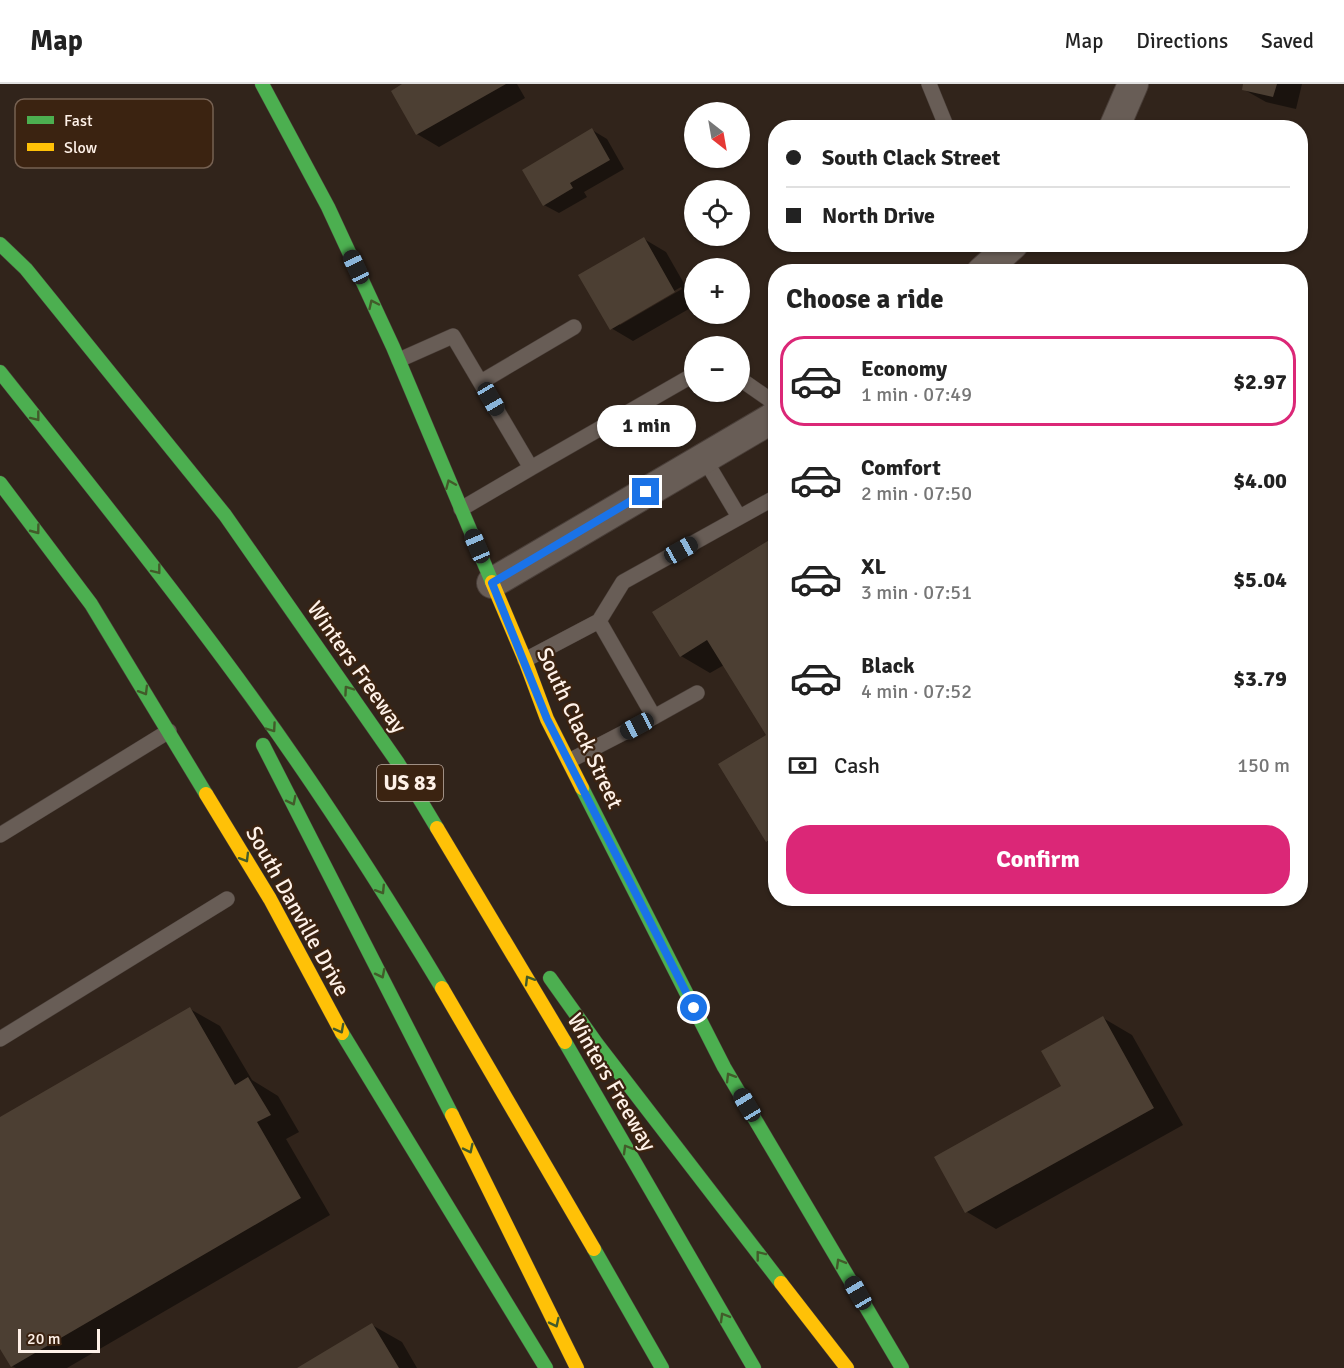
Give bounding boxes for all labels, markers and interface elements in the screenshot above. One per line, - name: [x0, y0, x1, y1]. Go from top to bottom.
- text: Map: [30, 24, 83, 58]
- text: Map: [1065, 28, 1103, 54]
- text: Directions: [1136, 28, 1228, 54]
- text: Saved: [1261, 28, 1314, 54]
- legend: [15, 99, 213, 168]
- north arrow: [684, 102, 750, 168]
- map controls: [684, 102, 750, 402]
- text: Fast: [64, 111, 93, 131]
- text: Slow: [64, 138, 98, 158]
- text: South Clack Street: [822, 144, 1000, 171]
- button: locate: [684, 180, 750, 246]
- text: North Drive: [822, 202, 935, 229]
- car: [340, 247, 372, 287]
- button: +: [684, 258, 750, 324]
- text: Choose a ride: [786, 283, 944, 316]
- one-way arrow: [369, 300, 381, 311]
- button: −: [684, 336, 750, 402]
- icon: car: [789, 354, 843, 408]
- text: Economy: [861, 355, 947, 382]
- text: $2.97: [1233, 368, 1287, 395]
- car: [474, 379, 508, 419]
- text: 1 min · 07:49: [861, 382, 972, 407]
- callout: 1 min: [596, 405, 696, 447]
- one-way arrow: [29, 411, 40, 422]
- text: 1 min: [622, 413, 671, 438]
- icon: car: [789, 453, 843, 507]
- text: Comfort: [861, 454, 941, 481]
- text: $4.00: [1233, 467, 1287, 494]
- route end: [632, 478, 659, 505]
- one-way arrow: [446, 479, 458, 490]
- text: 2 min · 07:50: [861, 481, 972, 506]
- one-way arrow: [28, 523, 39, 534]
- car: [462, 526, 492, 566]
- car: [661, 533, 701, 567]
- icon: car: [789, 552, 843, 606]
- text: XL: [861, 553, 886, 580]
- one-way arrow: [150, 564, 161, 575]
- text: $5.04: [1233, 566, 1287, 593]
- text: 3 min · 07:51: [861, 580, 972, 605]
- street label: Winters Freeway: [301, 596, 413, 739]
- street label: South Clack Street: [531, 643, 629, 813]
- icon: car: [789, 651, 843, 705]
- text: Black: [861, 652, 915, 679]
- text: $3.79: [1233, 665, 1287, 692]
- text: 4 min · 07:52: [861, 679, 972, 704]
- one-way arrow: [137, 685, 149, 695]
- one-way arrow: [344, 686, 355, 697]
- car: [617, 710, 657, 742]
- one-way arrow: [265, 722, 276, 733]
- icon: cash: [786, 749, 819, 782]
- text: Cash: [834, 752, 880, 779]
- text: 150 m: [1237, 753, 1290, 778]
- road number: US 83: [377, 765, 443, 801]
- one-way arrow: [285, 795, 296, 805]
- street label: South Danville Drive: [240, 821, 356, 1001]
- button: Confirm: [786, 825, 1290, 894]
- one-way arrow: [238, 852, 249, 862]
- one-way arrow: [373, 884, 385, 894]
- one-way arrow: [374, 968, 386, 979]
- one-way arrow: [524, 976, 536, 986]
- route start: [680, 994, 707, 1021]
- street label: Winters Freeway: [562, 1008, 663, 1156]
- one-way arrow: [333, 1022, 344, 1033]
- one-way arrow: [726, 1073, 738, 1083]
- car: [730, 1085, 764, 1125]
- one-way arrow: [461, 1142, 473, 1153]
- one-way arrow: [622, 1145, 634, 1155]
- one-way arrow: [756, 1251, 767, 1262]
- one-way arrow: [836, 1259, 848, 1269]
- car: [841, 1273, 875, 1313]
- one-way arrow: [720, 1313, 732, 1323]
- one-way arrow: [548, 1317, 560, 1328]
- scale bar: [18, 1326, 100, 1354]
- text: 20 m: [27, 1329, 61, 1349]

